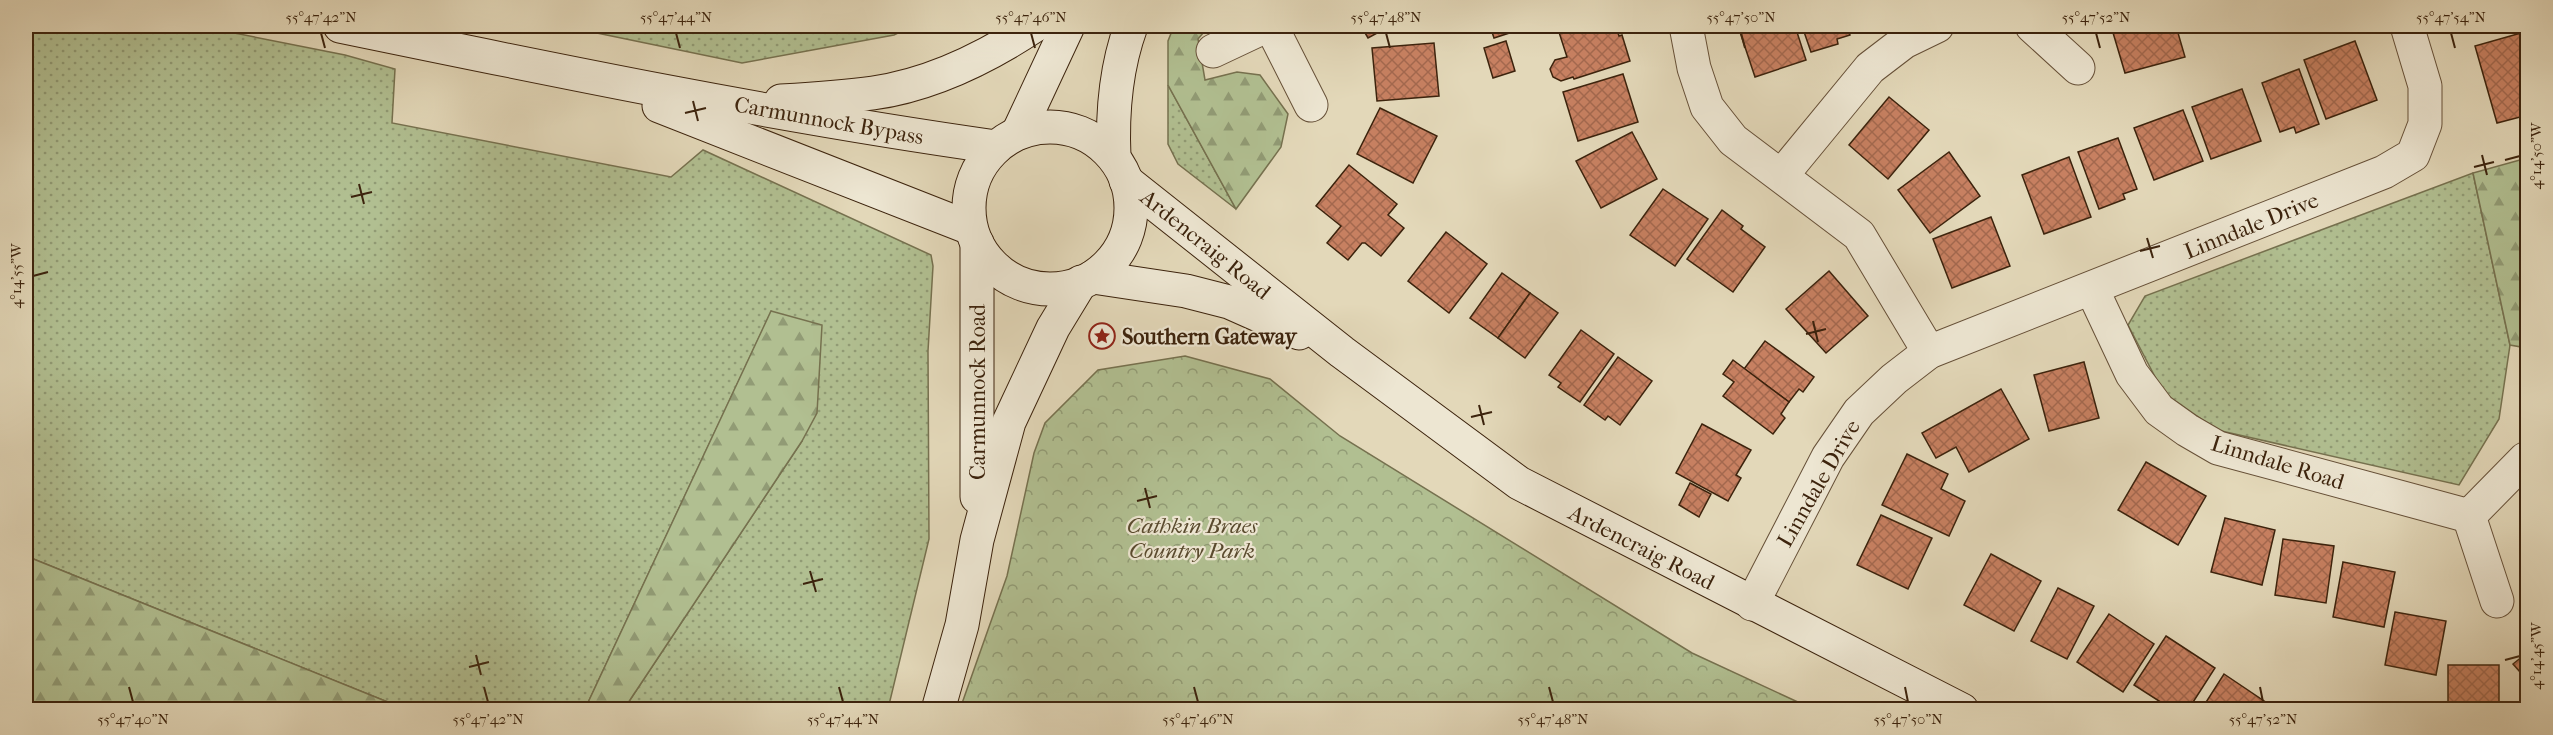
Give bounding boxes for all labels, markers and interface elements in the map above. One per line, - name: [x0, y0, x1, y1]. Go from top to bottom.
- text: 55°47'42"N: [285, 8, 357, 26]
- text: 55°47'44"N: [640, 8, 713, 26]
- text: 55°47'46"N: [995, 8, 1067, 26]
- text: 55°47'48"N: [1351, 8, 1422, 26]
- text: 55°47'50"N: [1706, 8, 1776, 26]
- text: 55°47'52"N: [2062, 8, 2131, 26]
- text: 55°47'54"N: [2416, 8, 2487, 26]
- street label: Carmunnock Bypass: [732, 92, 925, 150]
- text: 4°14'50"W: [2527, 121, 2545, 190]
- street label: Ardencraig Road: [1134, 184, 1277, 306]
- street label: Linndale Drive: [2180, 187, 2322, 265]
- text: 4°14'55"W: [7, 242, 25, 309]
- street label: Carmunnock Road: [965, 303, 991, 480]
- place icon: Southern Gateway: [1087, 321, 1117, 351]
- place label: Southern Gateway: [1122, 324, 1298, 350]
- street label: Linndale Drive: [1772, 415, 1866, 552]
- street label: Linndale Road: [2208, 430, 2348, 496]
- street label: Ardencraig Road: [1563, 500, 1720, 596]
- park label: Cathkin Braes Country Park: [1127, 513, 1259, 564]
- text: 4°14'45"W: [2527, 621, 2545, 690]
- text: 55°47'40"N: [97, 710, 169, 728]
- text: 55°47'42"N: [452, 710, 524, 728]
- text: 55°47'44"N: [807, 710, 880, 728]
- text: 55°47'46"N: [1162, 710, 1234, 728]
- text: 55°47'48"N: [1518, 710, 1589, 728]
- text: 55°47'50"N: [1873, 710, 1943, 728]
- text: 55°47'52"N: [2229, 710, 2298, 728]

